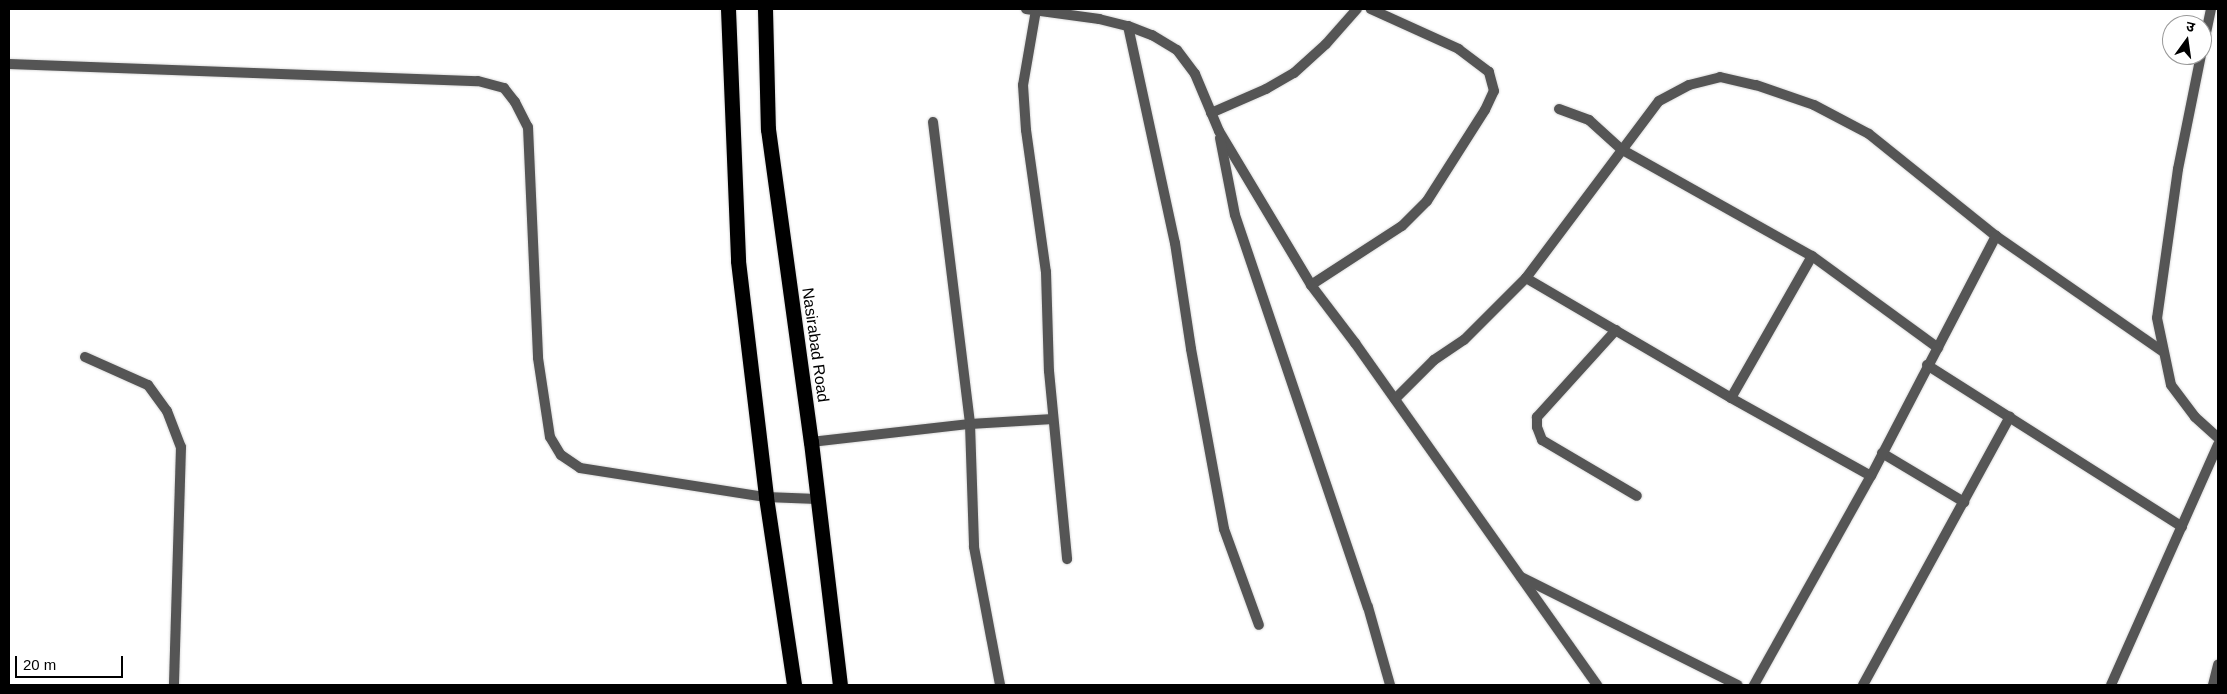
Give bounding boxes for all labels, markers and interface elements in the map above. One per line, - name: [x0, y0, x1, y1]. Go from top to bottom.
- north arrow: [2162, 15, 2212, 65]
- text: उ: [2184, 18, 2196, 35]
- street label: Nasirabad Road: [797, 286, 833, 404]
- scale bar: [18, 646, 125, 678]
- text: 20 m: [23, 656, 56, 673]

